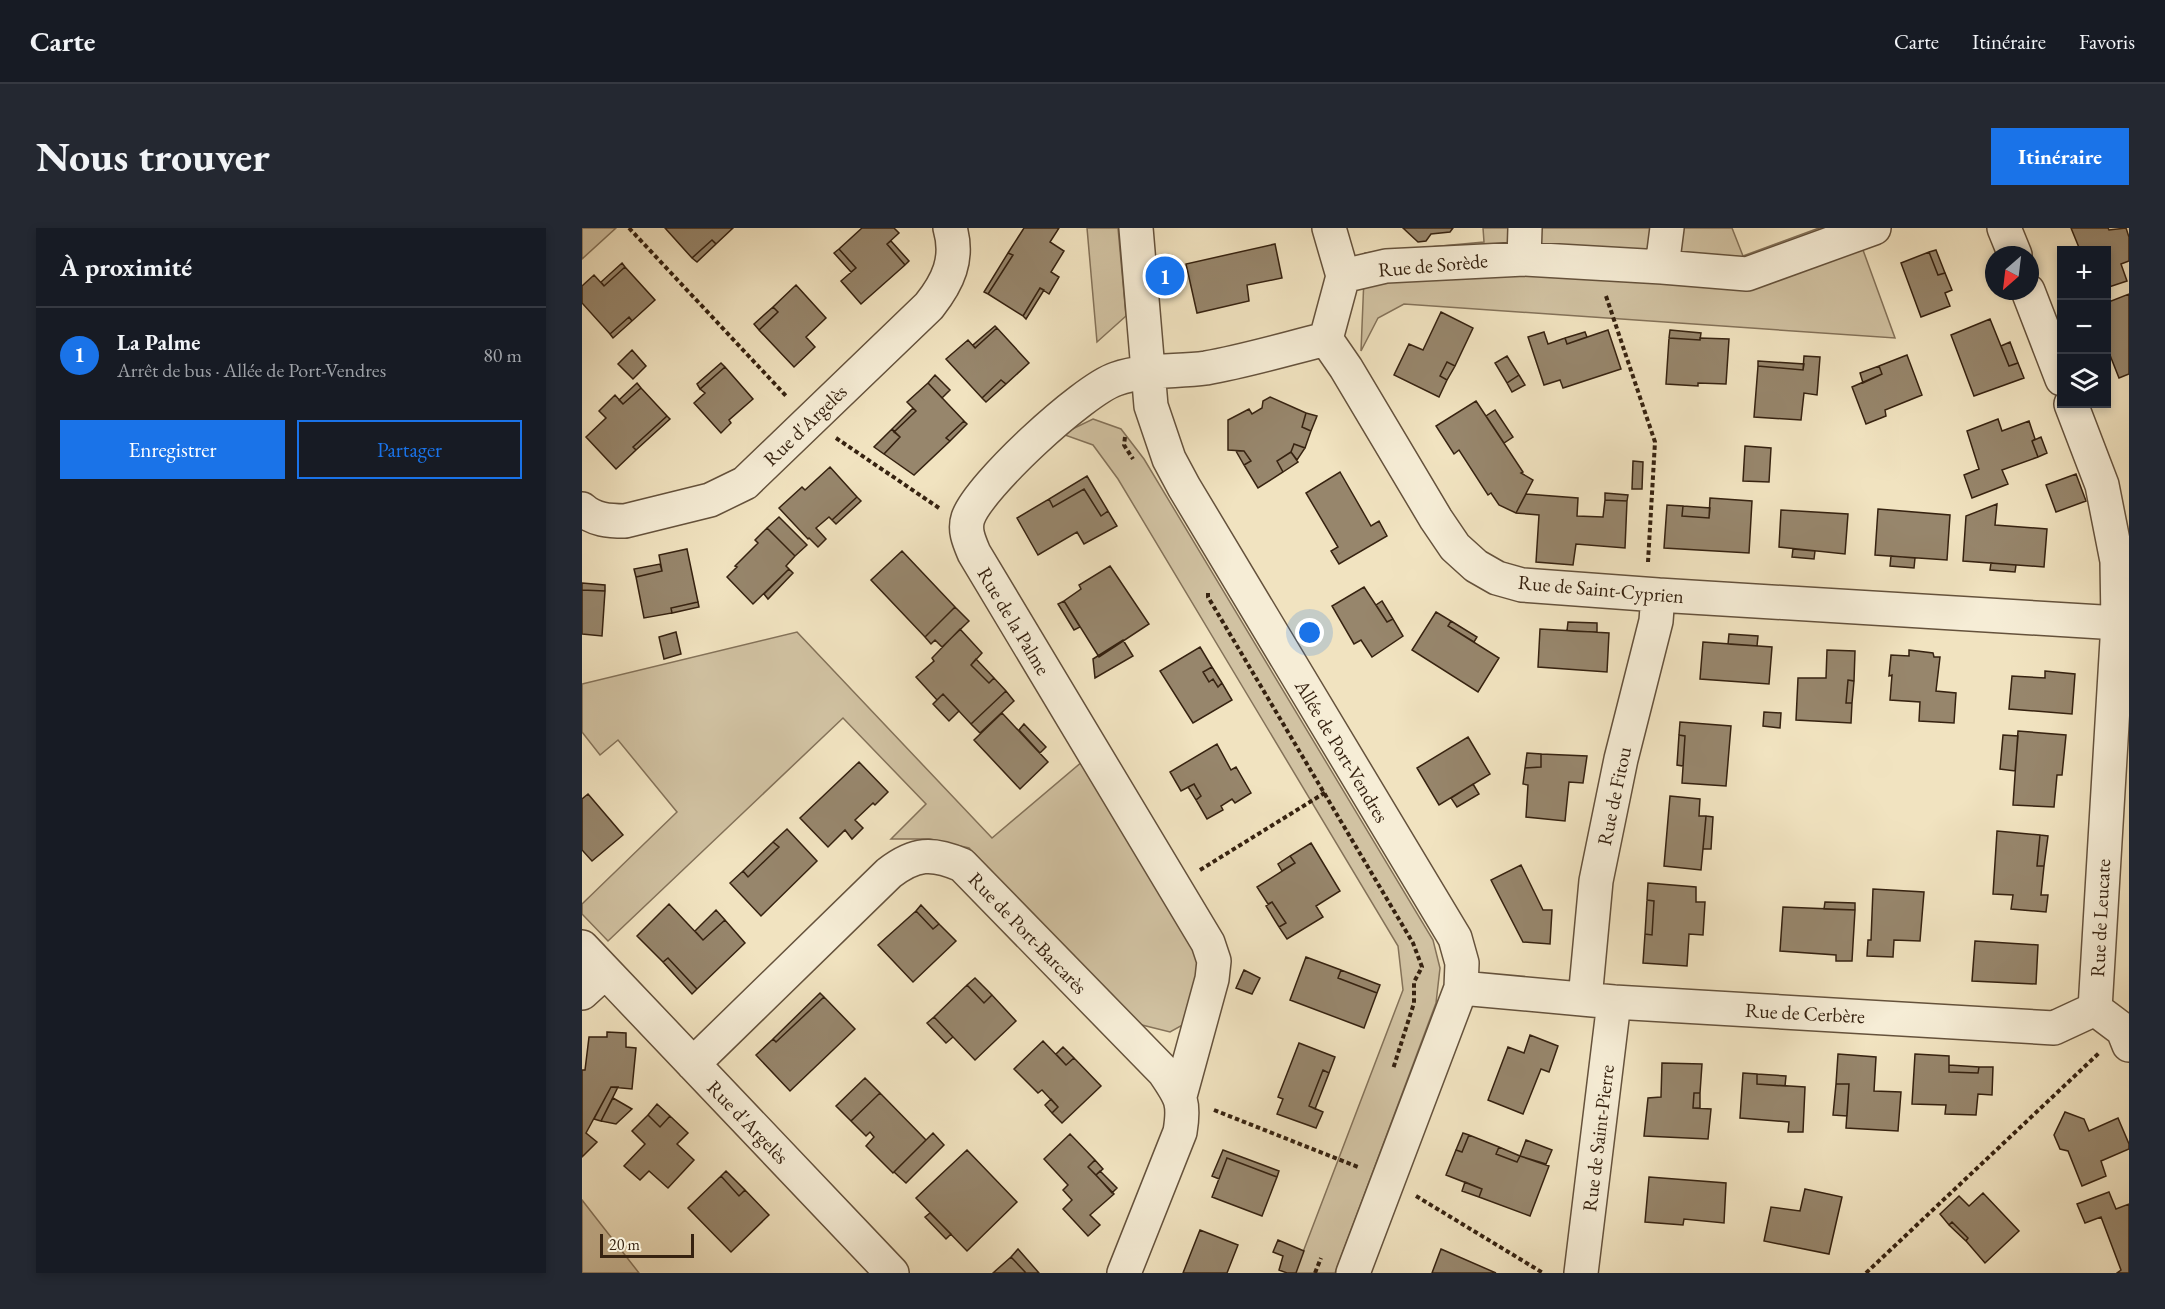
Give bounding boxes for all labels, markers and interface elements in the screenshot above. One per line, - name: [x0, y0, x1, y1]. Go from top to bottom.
- text: Carte: [30, 23, 96, 59]
- text: Carte: [1894, 28, 1939, 55]
- text: Itinéraire: [1972, 28, 2046, 55]
- text: Favoris: [2079, 28, 2135, 55]
- button: Itinéraire: [1991, 128, 2129, 185]
- text: Nous trouver: [36, 129, 270, 184]
- north arrow: [1985, 246, 2039, 300]
- map controls: [2057, 246, 2111, 408]
- button: +: [2057, 246, 2111, 300]
- street label: Rue de Sorède: [1377, 247, 1489, 283]
- text: À proximité: [60, 250, 192, 284]
- pin: 1: [1146, 254, 1184, 298]
- button: −: [2057, 300, 2111, 354]
- text: La Palme: [117, 328, 200, 357]
- text: 1: [74, 342, 85, 368]
- text: 80 m: [483, 342, 522, 368]
- button: layers: [2057, 354, 2111, 408]
- text: Arrêt de bus · Allée de Port-Vendres: [117, 357, 386, 383]
- street label: Rue d'Argelès: [758, 379, 852, 471]
- button: Enregistrer: [60, 420, 285, 479]
- button: Partager: [297, 420, 522, 479]
- street label: Rue de la Palme: [972, 562, 1057, 680]
- street label: Rue de Saint-Cyprien: [1517, 569, 1685, 609]
- your location: [1295, 618, 1324, 647]
- street label: Allée de Port-Vendres: [1288, 674, 1395, 827]
- street label: Rue de Fitou: [1591, 744, 1637, 848]
- street label: Rue de Leucate: [2084, 858, 2116, 978]
- street label: Rue de Port-Barcarès: [963, 866, 1093, 1000]
- street label: Rue de Cerbère: [1745, 997, 1866, 1029]
- street label: Rue de Saint-Pierre: [1576, 1063, 1620, 1213]
- street label: Rue d'Argelès: [702, 1075, 794, 1169]
- scale bar: [600, 1231, 694, 1258]
- text: 20 m: [609, 1234, 640, 1255]

